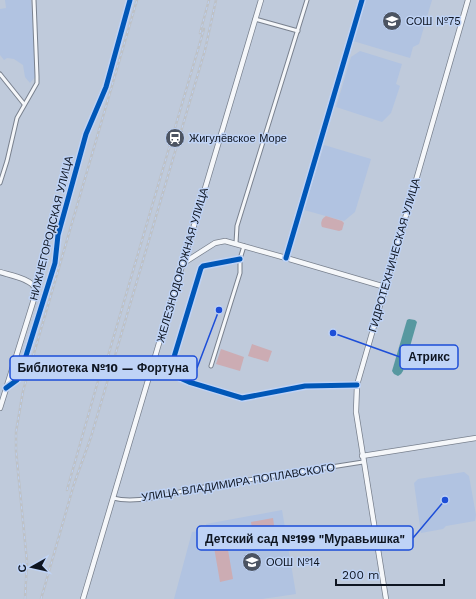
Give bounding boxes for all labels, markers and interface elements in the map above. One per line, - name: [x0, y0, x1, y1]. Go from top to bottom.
- school or university icon: СОШ №75: [381, 10, 403, 32]
- place label: СОШ №75: [406, 15, 461, 28]
- station icon: Жигулёвское Море: [164, 127, 186, 149]
- place label: Жигулёвское Море: [189, 132, 287, 145]
- street label: НИЖНЕГОРОДСКАЯ УЛИЦА: [27, 154, 76, 302]
- street label: ГИДРОТЕХНИЧЕСКАЯ УЛИЦА: [366, 176, 423, 334]
- street label: ЖЕЛЕЗНОДОРОЖНАЯ УЛИЦА: [154, 186, 211, 344]
- callout: Атрикс: [400, 345, 458, 369]
- text: Атрикс: [408, 350, 450, 364]
- callout: Библиотека №10 — Фортуна: [10, 356, 197, 380]
- text: Библиотека №10 — Фортуна: [17, 361, 189, 375]
- street label: УЛИЦА ВЛАДИМИРА ПОПЛАВСКОГО: [140, 461, 336, 504]
- callout: Детский сад №199 "Муравьишка": [197, 526, 413, 550]
- text: Детский сад №199 "Муравьишка": [205, 532, 405, 546]
- north arrow: [12, 547, 52, 587]
- school or university icon: ООШ №14: [241, 551, 263, 573]
- place label: ООШ №14: [266, 556, 320, 569]
- scale bar: [336, 561, 444, 587]
- text: С: [16, 563, 30, 573]
- text: 200 m: [342, 568, 379, 582]

